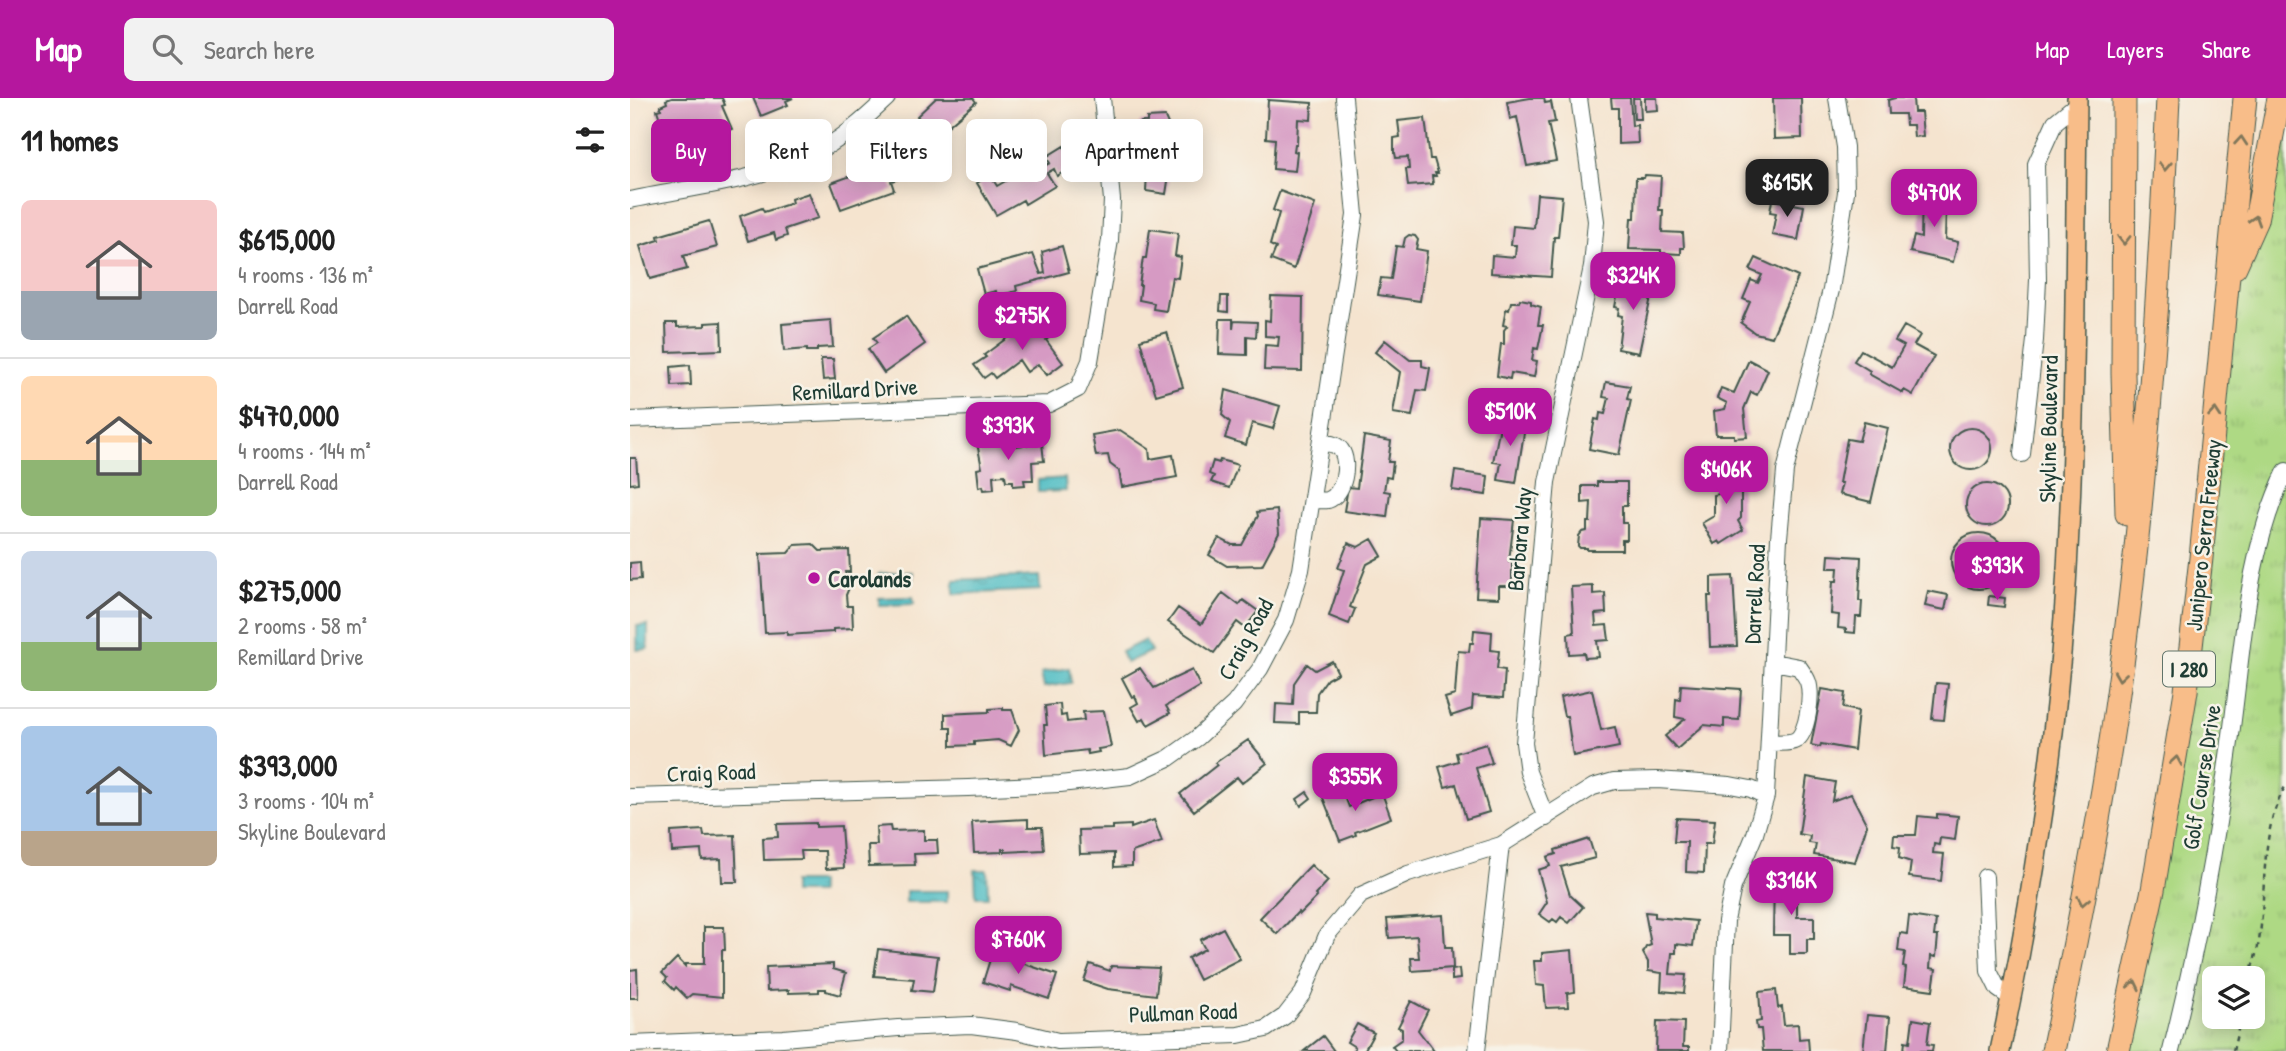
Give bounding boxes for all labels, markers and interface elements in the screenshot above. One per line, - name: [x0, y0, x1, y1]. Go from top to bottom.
- search box: [124, 18, 614, 81]
- text: Map: [35, 27, 82, 71]
- icon: search: [148, 30, 186, 68]
- text: Search here: [204, 32, 315, 67]
- text: Map: [2035, 33, 2069, 65]
- text: Layers: [2107, 33, 2164, 65]
- text: Share: [2202, 33, 2251, 65]
- chip: Buy: [651, 119, 731, 182]
- chip: Rent: [745, 119, 832, 182]
- chip: Filters: [846, 119, 952, 182]
- chip: New: [966, 119, 1047, 182]
- chip: Apartment: [1061, 119, 1203, 182]
- text: 11 homes: [21, 120, 118, 160]
- icon: filters: [571, 121, 609, 159]
- one-way arrow: [2233, 135, 2248, 146]
- pin: $615K: [1738, 159, 1836, 219]
- one-way arrow: [2157, 161, 2172, 172]
- text: $615K: [1762, 166, 1812, 197]
- pin: $470K: [1885, 170, 1983, 229]
- text: $470K: [1907, 176, 1961, 207]
- one-way arrow: [2247, 214, 2261, 226]
- text: $615,000: [238, 219, 335, 259]
- icon: home: [77, 228, 161, 312]
- one-way arrow: [2116, 235, 2132, 245]
- pin: $324K: [1584, 252, 1682, 312]
- text: 4 rooms · 136 m²: [238, 259, 373, 290]
- text: $324K: [1606, 259, 1660, 290]
- text: Darrell Road: [238, 290, 338, 321]
- pin: $275K: [973, 292, 1071, 352]
- text: $275K: [994, 299, 1050, 330]
- street label: Skyline Boulevard: [2031, 355, 2065, 503]
- street label: Remillard Drive: [791, 370, 919, 408]
- pin: $510K: [1461, 388, 1559, 448]
- text: $470,000: [238, 395, 339, 435]
- text: $510K: [1484, 395, 1536, 426]
- pin: $393K: [959, 402, 1057, 462]
- icon: home: [77, 404, 161, 488]
- one-way arrow: [2207, 407, 2222, 418]
- text: $393K: [982, 409, 1034, 440]
- text: 4 rooms · 144 m²: [238, 435, 371, 466]
- street label: Junipero Serra Freeway: [2178, 437, 2229, 632]
- pin: $406K: [1677, 446, 1775, 506]
- text: $406K: [1700, 453, 1752, 484]
- text: Darrell Road: [238, 466, 338, 497]
- street label: Barbara Way: [1499, 486, 1539, 592]
- pin: $393K: [1948, 542, 2046, 602]
- street label: Darrell Road: [1736, 543, 1772, 645]
- text: $393K: [1971, 549, 2023, 580]
- place label: Carolands: [828, 563, 911, 594]
- text: $275,000: [238, 570, 341, 610]
- marker: Carolands: [806, 570, 822, 586]
- icon: home: [77, 579, 161, 663]
- street label: Craig Road: [1210, 593, 1280, 685]
- text: 2 rooms · 58 m²: [238, 610, 367, 641]
- text: Remillard Drive: [238, 641, 364, 672]
- road number: I 280: [2163, 652, 2215, 686]
- one-way arrow: [2113, 670, 2128, 682]
- street label: Golf Course Drive: [2174, 702, 2228, 852]
- text: $393,000: [238, 745, 337, 785]
- icon: home: [77, 754, 161, 838]
- pin: $355K: [1306, 754, 1404, 813]
- street label: Craig Road: [666, 755, 756, 789]
- one-way arrow: [2168, 755, 2183, 767]
- text: $355K: [1328, 760, 1382, 791]
- text: 3 rooms · 104 m²: [238, 785, 374, 816]
- text: Skyline Boulevard: [238, 816, 385, 847]
- pin: $316K: [1742, 858, 1840, 917]
- text: $316K: [1765, 864, 1817, 895]
- one-way arrow: [2077, 895, 2092, 907]
- pin: $760K: [969, 916, 1067, 976]
- text: $760K: [991, 923, 1045, 954]
- map controls: [2202, 966, 2265, 1029]
- button: layers: [2202, 966, 2265, 1029]
- one-way arrow: [2125, 979, 2140, 991]
- street label: Pullman Road: [1128, 995, 1238, 1029]

